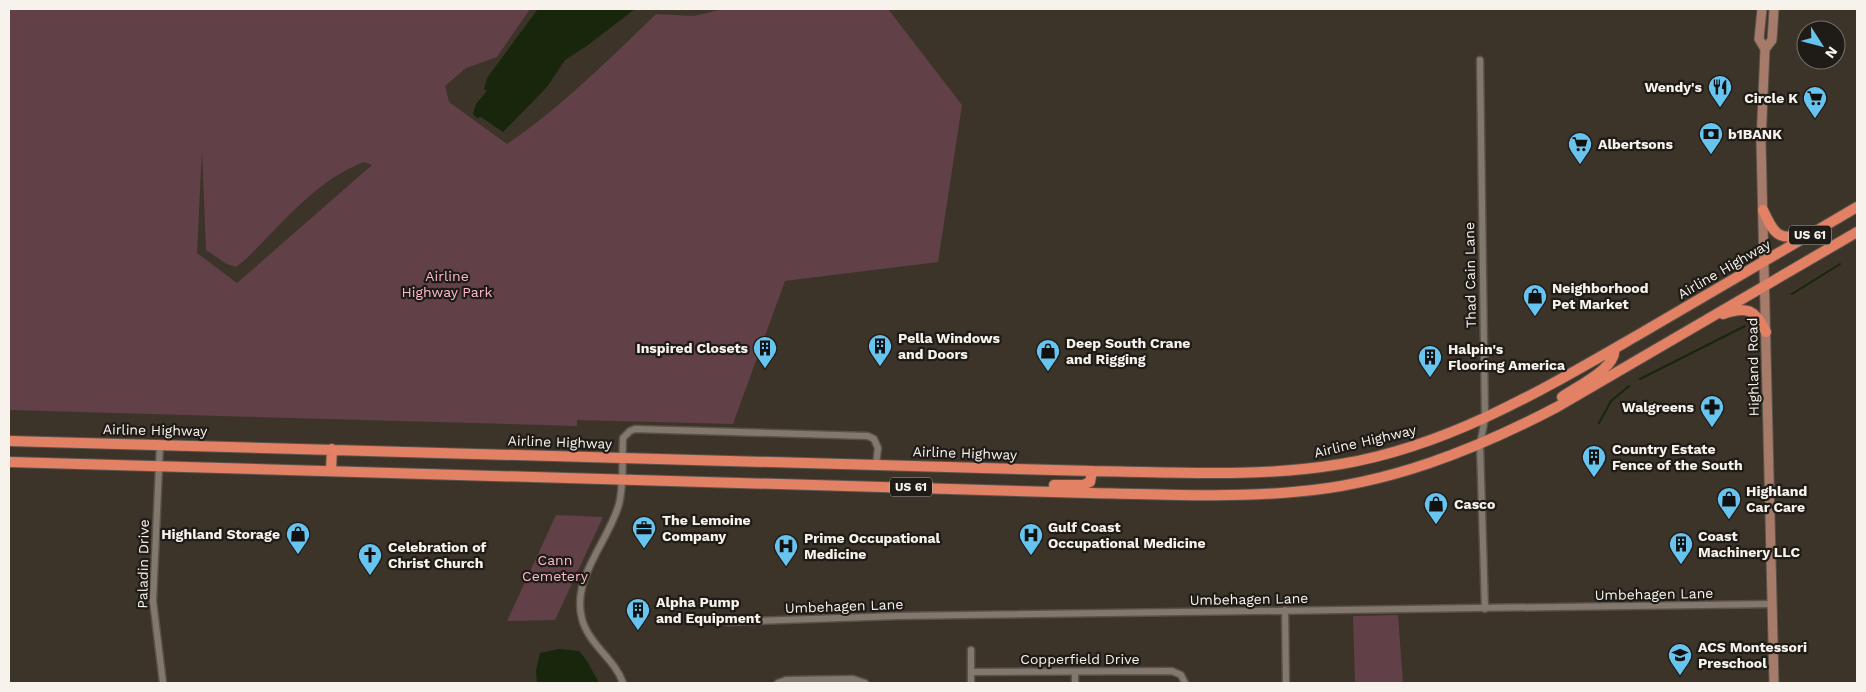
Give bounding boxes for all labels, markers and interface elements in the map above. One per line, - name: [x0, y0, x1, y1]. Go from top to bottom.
- north arrow: [1796, 20, 1846, 70]
- text: N: [1822, 44, 1841, 62]
- restaurant icon: Wendy's: [1707, 74, 1733, 108]
- place label: Wendy's: [1644, 79, 1703, 95]
- supermarket icon: Circle K: [1802, 85, 1828, 119]
- place label: Circle K: [1744, 90, 1798, 106]
- bank icon: b1BANK: [1698, 121, 1724, 155]
- place label: b1BANK: [1728, 126, 1782, 142]
- supermarket icon: Albertsons: [1567, 131, 1593, 165]
- place label: Albertsons: [1598, 136, 1673, 152]
- street label: Thad Cain Lane: [1461, 222, 1479, 328]
- road number: US 61: [1789, 226, 1831, 244]
- street label: Airline Highway: [1675, 236, 1774, 302]
- park label: Airline Highway Park: [402, 268, 492, 300]
- place label: Neighborhood Pet Market: [1552, 280, 1648, 312]
- shop icon: Neighborhood Pet Market: [1522, 283, 1548, 317]
- street label: Highland Road: [1744, 318, 1762, 416]
- place label: Pella Windows and Doors: [898, 330, 1000, 362]
- building icon: Pella Windows and Doors: [867, 333, 893, 367]
- building icon: Inspired Closets: [752, 335, 778, 369]
- place label: Deep South Crane and Rigging: [1066, 335, 1190, 367]
- shop icon: Deep South Crane and Rigging: [1035, 338, 1061, 372]
- place label: Inspired Closets: [636, 340, 749, 356]
- place label: Halpin's Flooring America: [1448, 341, 1566, 373]
- building icon: Halpin's Flooring America: [1417, 344, 1443, 378]
- pharmacy icon: Walgreens: [1699, 394, 1725, 428]
- place label: Walgreens: [1622, 399, 1695, 415]
- street label: Airline Highway: [103, 421, 208, 439]
- street label: Airline Highway: [1312, 421, 1418, 461]
- street label: Airline Highway: [508, 432, 613, 452]
- place label: Country Estate Fence of the South: [1612, 441, 1743, 473]
- street label: Airline Highway: [913, 443, 1018, 463]
- building icon: Country Estate Fence of the South: [1581, 444, 1607, 478]
- road number: US 61: [890, 478, 932, 497]
- place label: Highland Car Care: [1746, 483, 1807, 515]
- shop icon: Highland Car Care: [1716, 486, 1742, 520]
- shop icon: Casco: [1423, 491, 1449, 525]
- place label: Casco: [1454, 496, 1495, 512]
- place label: The Lemoine Company: [662, 512, 751, 544]
- office icon: The Lemoine Company: [631, 515, 657, 549]
- street label: Paladin Drive: [134, 519, 152, 609]
- place label: Gulf Coast Occupational Medicine: [1048, 519, 1206, 551]
- shop icon: Highland Storage: [285, 521, 311, 555]
- hospital icon: Gulf Coast Occupational Medicine: [1018, 522, 1044, 556]
- place label: Highland Storage: [161, 526, 280, 542]
- place label: Coast Machinery LLC: [1698, 528, 1800, 560]
- place label: Prime Occupational Medicine: [804, 530, 940, 562]
- building icon: Coast Machinery LLC: [1668, 531, 1694, 565]
- hospital icon: Prime Occupational Medicine: [773, 533, 799, 567]
- place label: Celebration of Christ Church: [388, 539, 486, 571]
- church icon: Celebration of Christ Church: [357, 542, 383, 576]
- park label: Cann Cemetery: [522, 552, 589, 584]
- street label: Umbehagen Lane: [1595, 585, 1713, 603]
- street label: Umbehagen Lane: [1190, 590, 1308, 608]
- place label: Alpha Pump and Equipment: [656, 594, 761, 626]
- street label: Umbehagen Lane: [784, 596, 904, 616]
- building icon: Alpha Pump and Equipment: [625, 597, 651, 631]
- place label: ACS Montessori Preschool: [1698, 639, 1807, 671]
- school or university icon: ACS Montessori Preschool: [1667, 642, 1693, 676]
- street label: Copperfield Drive: [1020, 651, 1140, 667]

